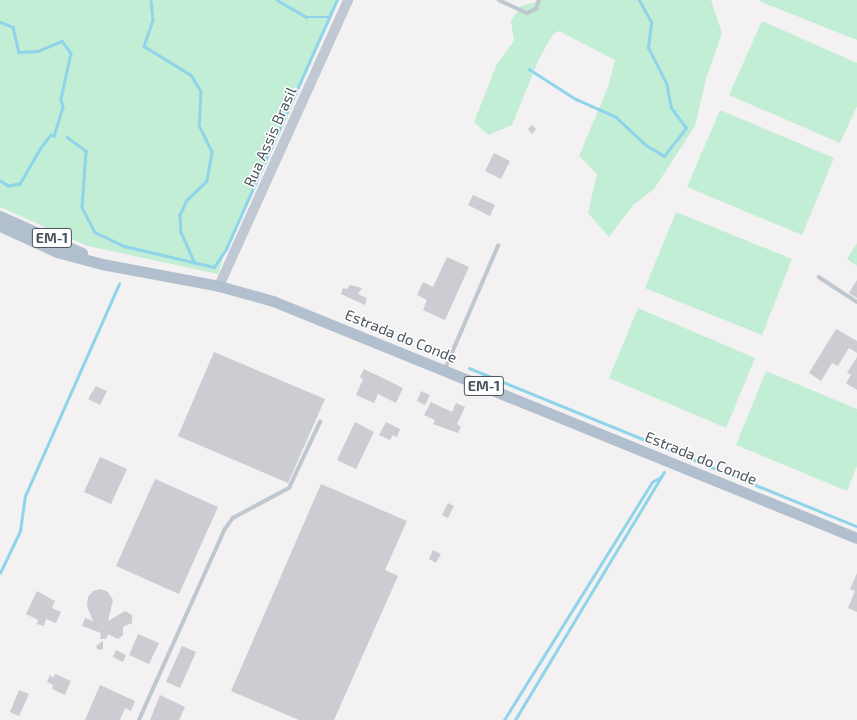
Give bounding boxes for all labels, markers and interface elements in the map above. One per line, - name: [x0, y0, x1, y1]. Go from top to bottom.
- street label: Rua Assis Brasil: [240, 84, 300, 190]
- road number: EM-1: [31, 226, 73, 250]
- street label: Estrada do Conde: [342, 305, 460, 367]
- road number: EM-1: [463, 374, 505, 398]
- street label: Estrada do Conde: [642, 427, 760, 489]

